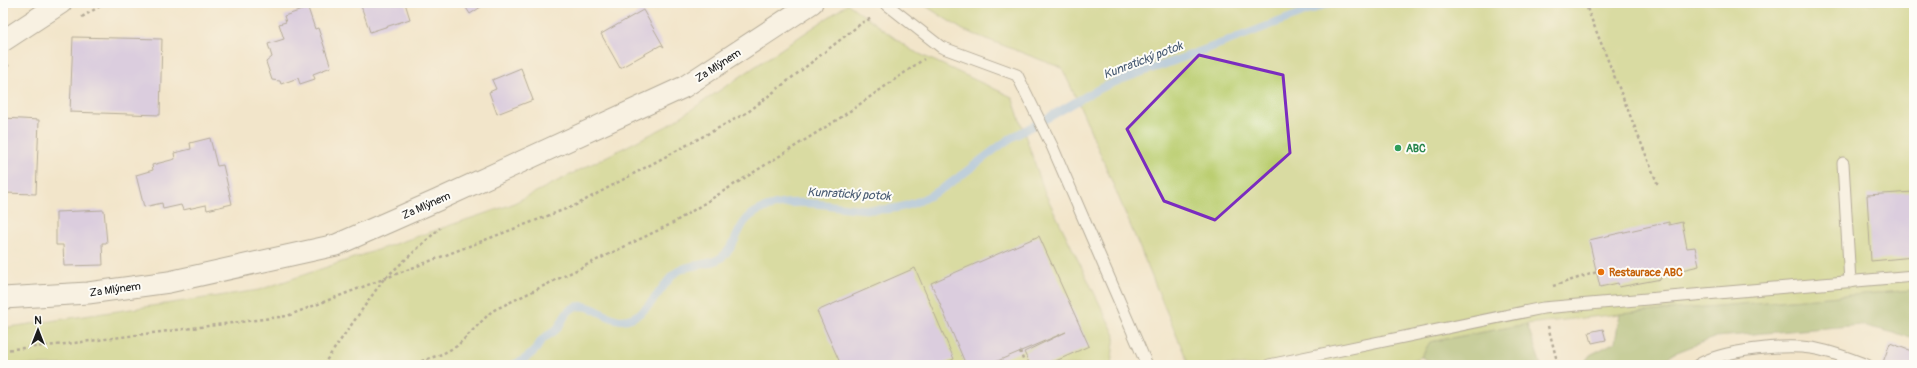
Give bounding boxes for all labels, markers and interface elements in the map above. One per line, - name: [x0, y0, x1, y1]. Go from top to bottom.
- water label: Kunratický potok: [1101, 38, 1186, 82]
- street label: Za Mlýnem: [693, 46, 744, 85]
- place label: ABC: [1406, 142, 1426, 155]
- marker: ABC: [1393, 143, 1403, 153]
- water label: Kunratický potok: [807, 185, 892, 204]
- street label: Za Mlýnem: [400, 189, 453, 222]
- place label: Restaurace ABC: [1609, 266, 1683, 279]
- marker: Restaurace ABC: [1596, 267, 1606, 277]
- street label: Za Mlýnem: [89, 279, 142, 300]
- north arrow: [18, 310, 58, 350]
- text: N: [34, 314, 42, 327]

